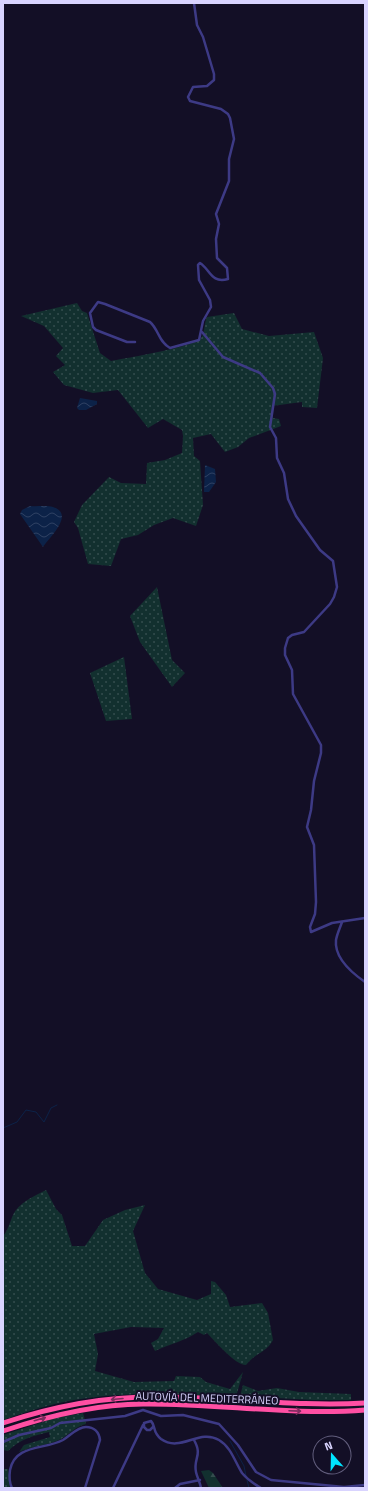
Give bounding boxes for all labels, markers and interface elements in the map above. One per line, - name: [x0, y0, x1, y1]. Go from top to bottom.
- street label: AUTOVÍA DEL MEDITERRÁNEO: [135, 1388, 279, 1408]
- one-way arrow: [111, 1395, 124, 1402]
- one-way arrow: [288, 1407, 301, 1415]
- one-way arrow: [33, 1415, 46, 1423]
- north arrow: [312, 1435, 352, 1475]
- text: N: [322, 1437, 335, 1454]

